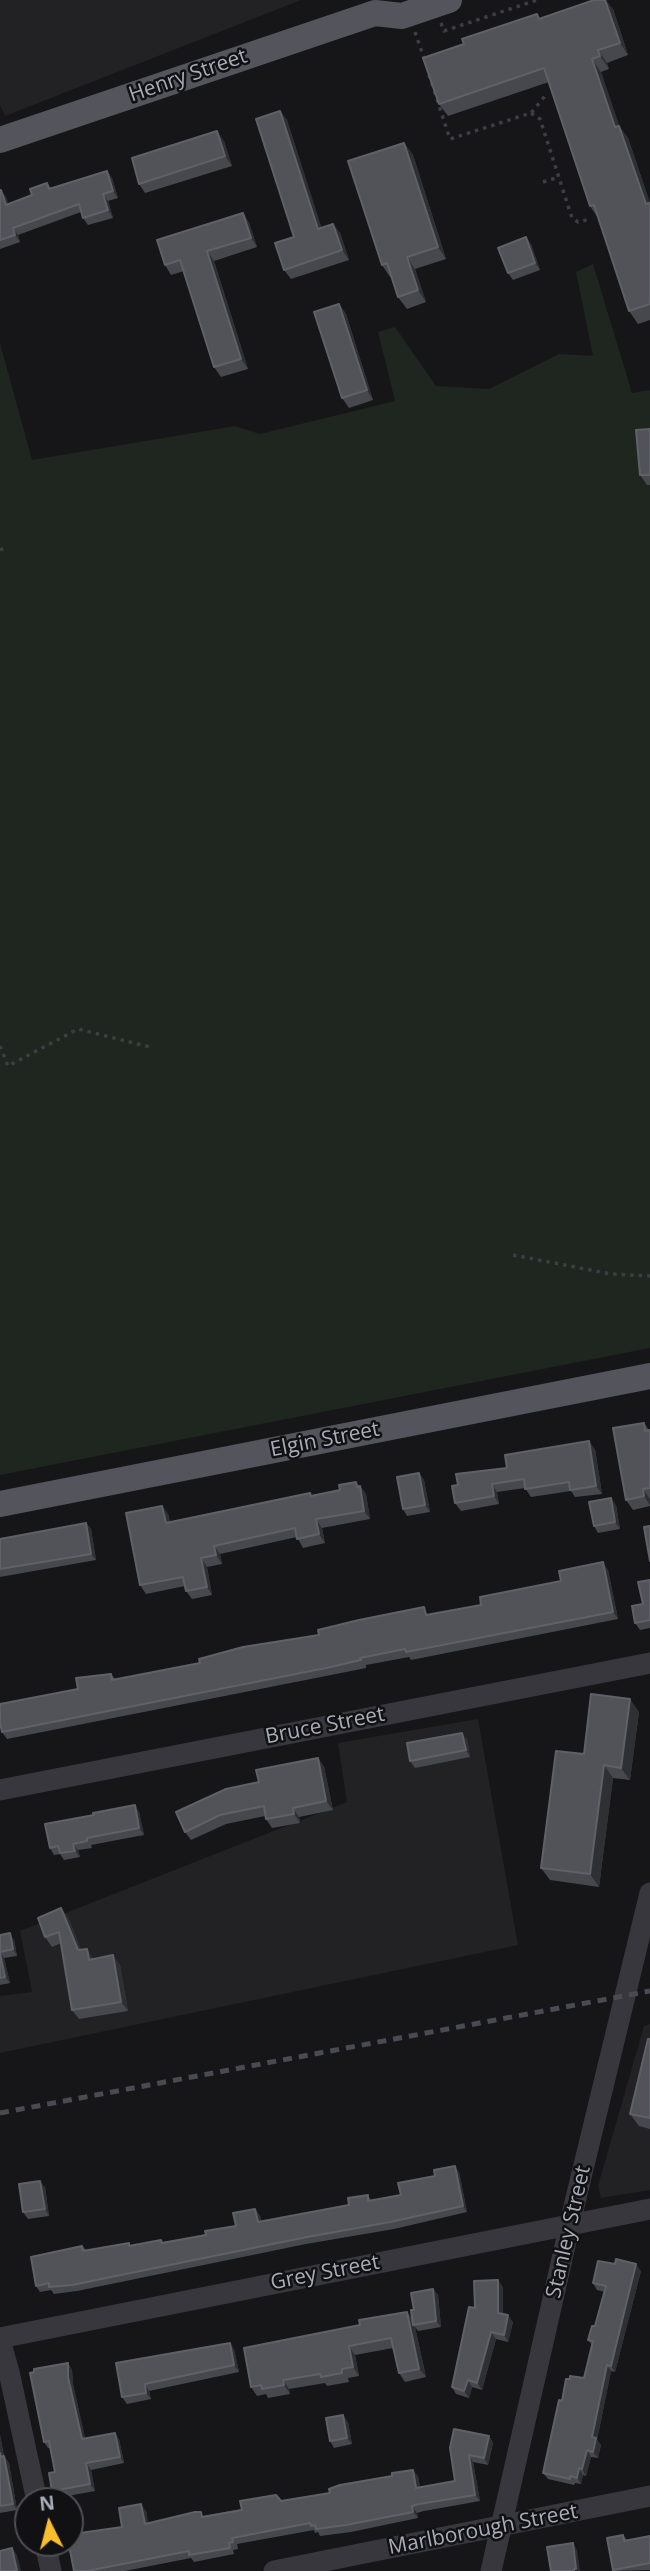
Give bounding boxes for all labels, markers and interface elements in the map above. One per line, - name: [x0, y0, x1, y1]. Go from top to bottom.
- street label: Henry Street: [126, 44, 250, 108]
- street label: Elgin Street: [268, 1417, 382, 1463]
- street label: Bruce Street: [263, 1702, 387, 1750]
- street label: Stanley Street: [542, 2163, 596, 2301]
- street label: Grey Street: [268, 2250, 382, 2296]
- north arrow: [14, 2487, 84, 2557]
- text: N: [38, 2489, 56, 2517]
- street label: Marlborough Street: [386, 2499, 580, 2561]

